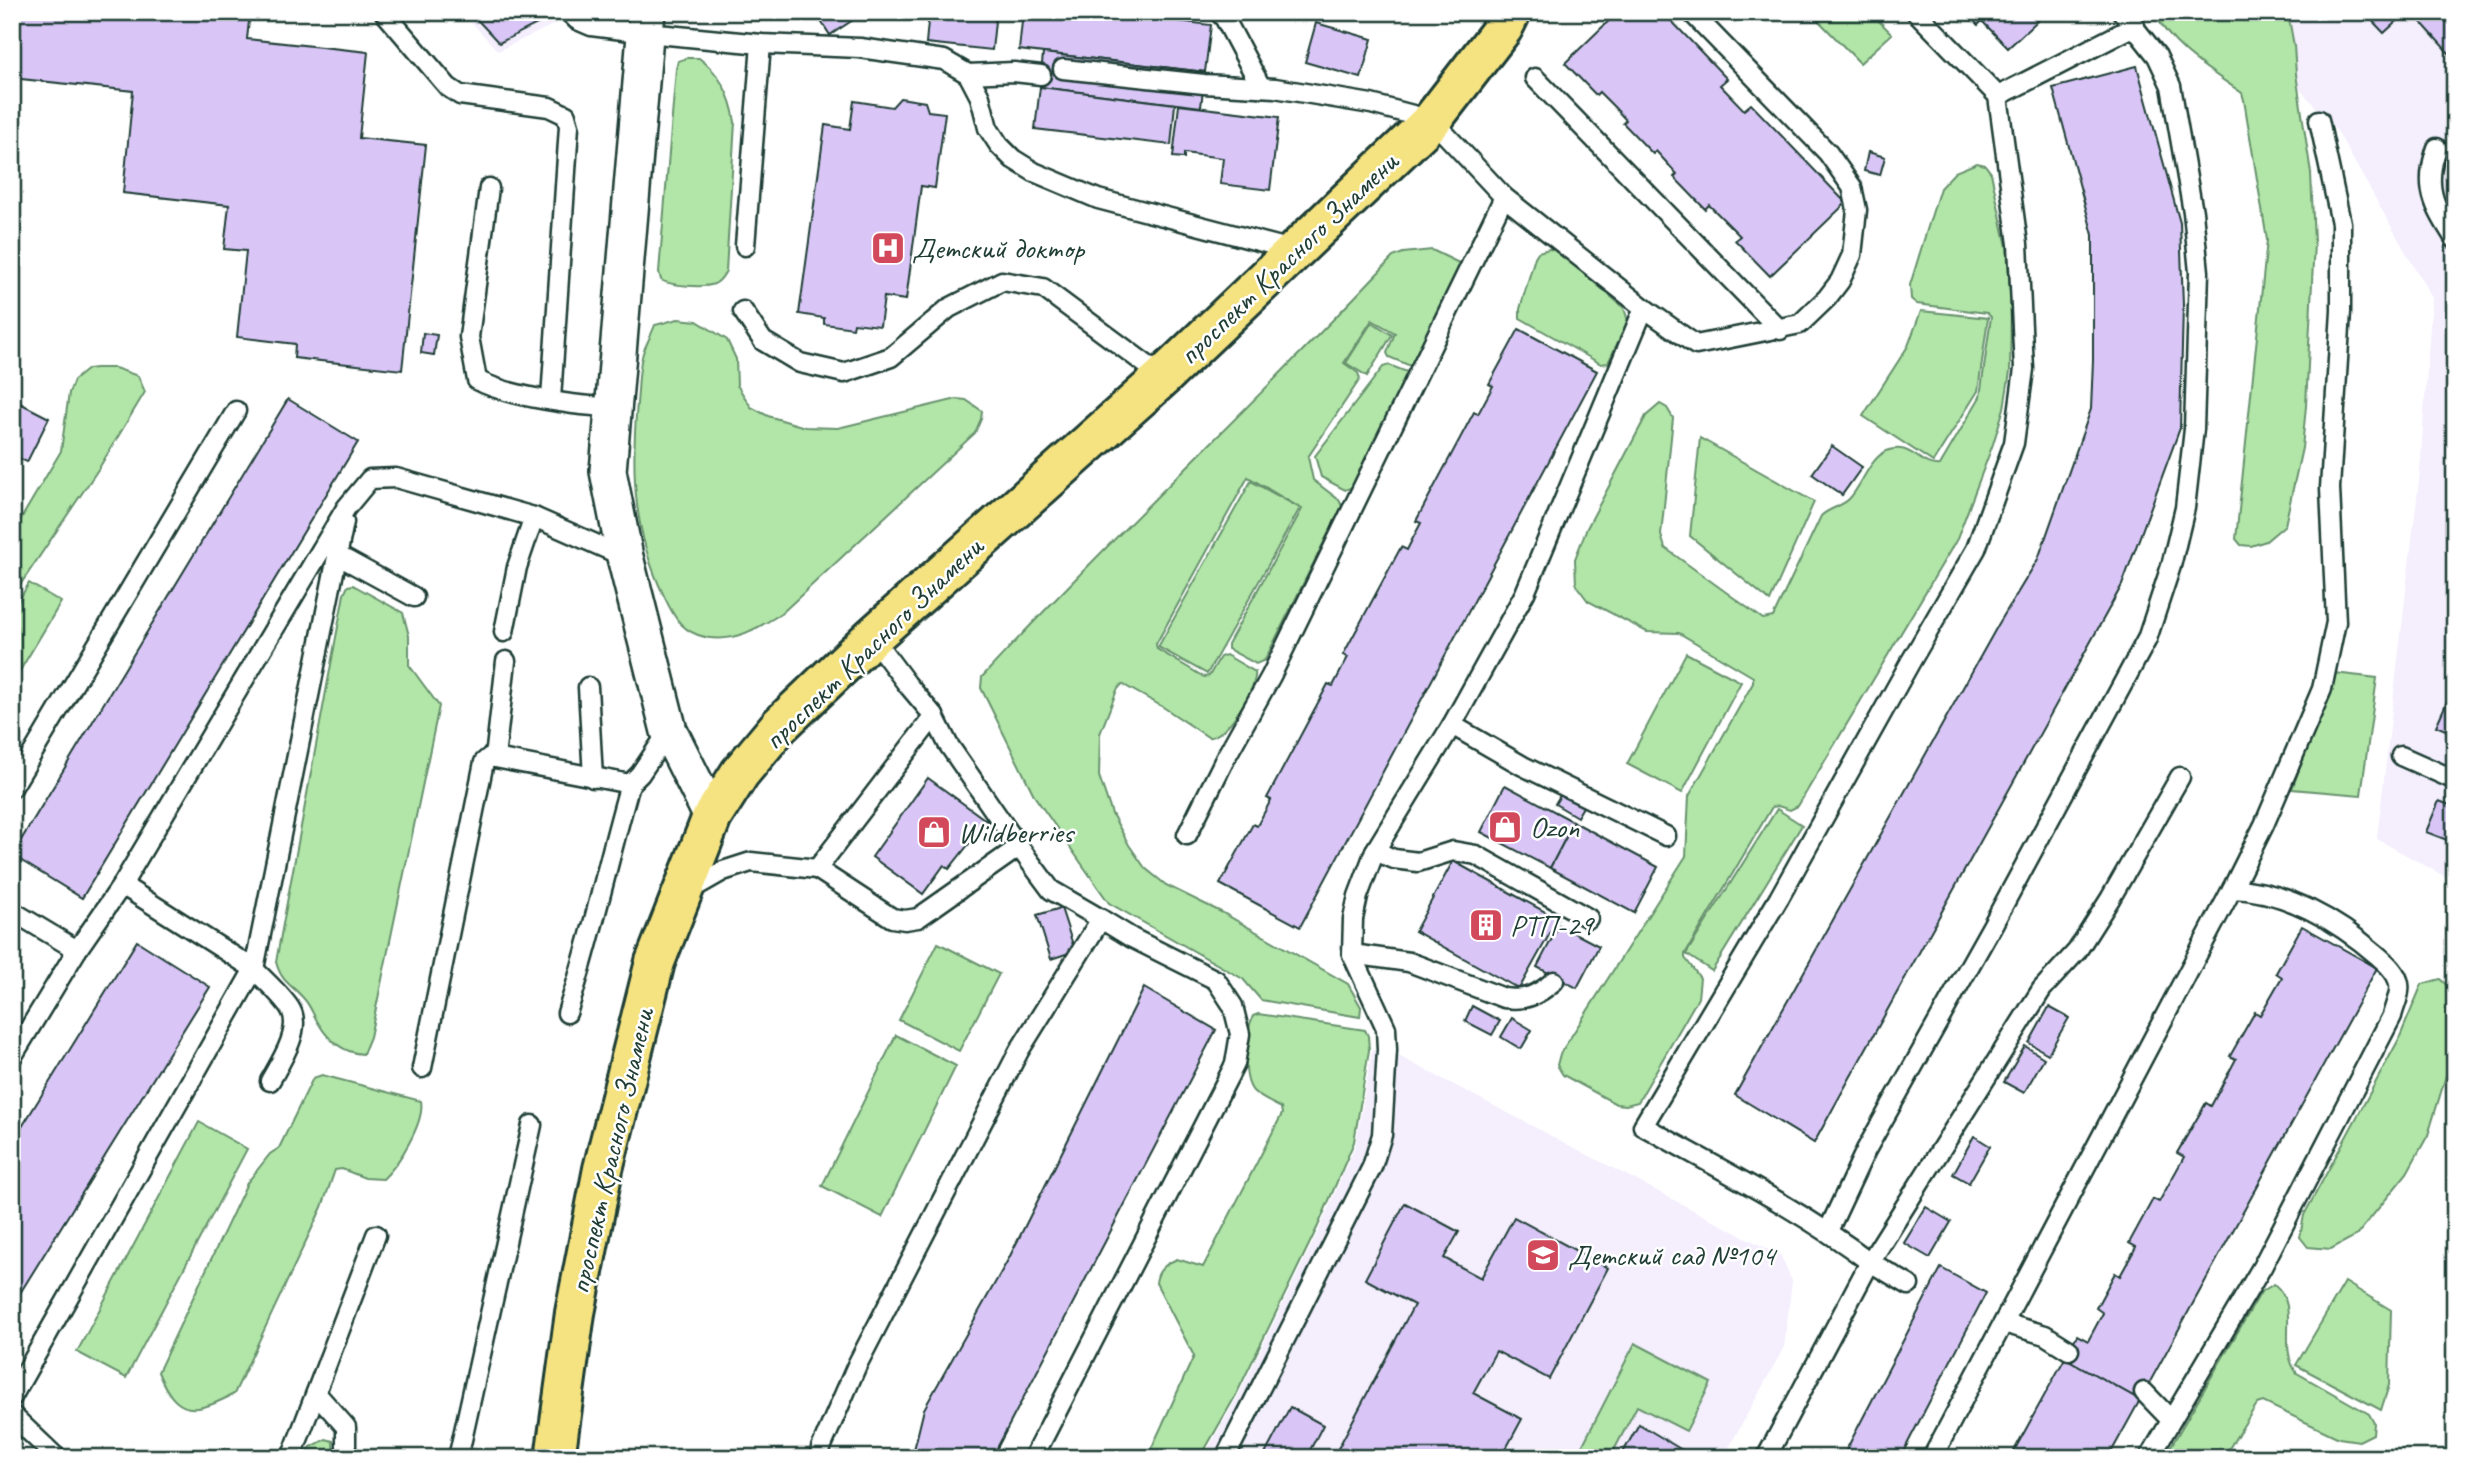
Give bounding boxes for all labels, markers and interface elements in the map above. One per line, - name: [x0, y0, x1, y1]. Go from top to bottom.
- street label: проспект Красного Знамени: [1170, 142, 1407, 373]
- hospital icon: Детский доктор: [869, 229, 907, 267]
- place label: Детский доктор: [912, 229, 1086, 267]
- street label: проспект Красного Знамени: [755, 527, 992, 758]
- shop icon: Ozon: [1486, 808, 1524, 846]
- place label: Ozon: [1530, 808, 1580, 846]
- shop icon: Wildberries: [915, 813, 953, 851]
- place label: Wildberries: [958, 813, 1076, 851]
- building icon: РТП-29: [1467, 906, 1505, 944]
- place label: РТП-29: [1510, 906, 1595, 944]
- street label: проспект Красного Знамени: [560, 1003, 663, 1297]
- school or university icon: Детский сад №104: [1524, 1236, 1562, 1274]
- place label: Детский сад №104: [1568, 1236, 1778, 1274]

